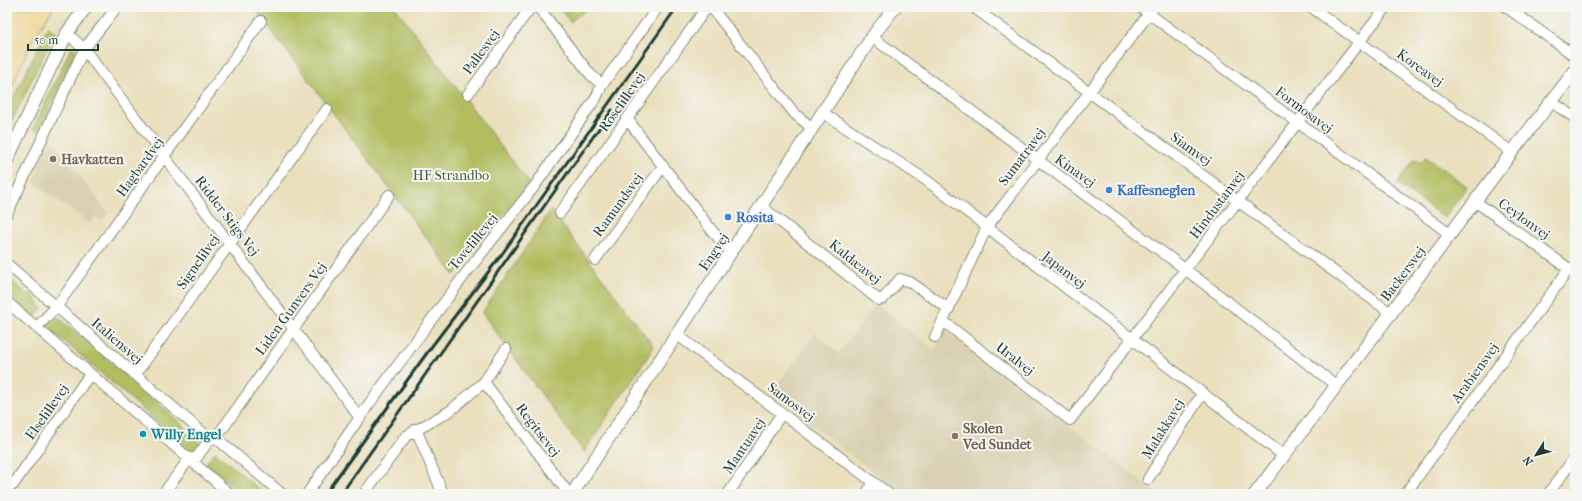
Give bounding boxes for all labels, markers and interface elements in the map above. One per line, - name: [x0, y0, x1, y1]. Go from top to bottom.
- scale bar: [28, 26, 98, 52]
- street label: Pallesvej: [459, 26, 503, 78]
- text: 50 m: [34, 33, 58, 47]
- street label: Koreavej: [1393, 45, 1447, 91]
- street label: Roselillevej: [595, 69, 649, 135]
- street label: Formosavej: [1272, 83, 1336, 137]
- street label: Sumatravej: [995, 125, 1049, 189]
- street label: Siamvej: [1167, 128, 1215, 170]
- street label: Hagbardvej: [113, 134, 167, 200]
- place label: Havkatten: [61, 151, 125, 168]
- street label: Kinavej: [1051, 151, 1099, 191]
- marker: Havkatten: [48, 154, 58, 164]
- park label: HF Strandbo: [413, 167, 489, 184]
- street label: Hindustanvej: [1186, 168, 1248, 242]
- street label: Ramundsvej: [589, 170, 647, 240]
- street label: Ridder Stigs Vej: [191, 173, 263, 259]
- place label: Kaffesneglen: [1117, 182, 1196, 199]
- marker: Kaffesneglen: [1104, 185, 1114, 195]
- street label: Ceylonvej: [1495, 195, 1553, 243]
- place label: Rosita: [736, 209, 774, 226]
- street label: Tovelillevej: [445, 210, 501, 274]
- marker: Rosita: [723, 212, 733, 222]
- street label: Engvej: [695, 230, 733, 274]
- street label: Signelilvej: [173, 231, 223, 293]
- street label: Kaldæavej: [826, 236, 884, 288]
- street label: Backersvej: [1377, 243, 1429, 305]
- street label: Japanvej: [1038, 247, 1089, 292]
- street label: Liden Gunvers Vej: [252, 259, 330, 359]
- street label: Italiensvej: [88, 314, 146, 368]
- street label: Uralvej: [992, 339, 1038, 379]
- street label: Arabiensvej: [1447, 340, 1503, 407]
- street label: Samosvej: [764, 379, 818, 425]
- street label: Elselillevej: [22, 381, 72, 443]
- street label: Malakkavej: [1138, 396, 1188, 462]
- street label: Regitsevej: [512, 400, 564, 460]
- street label: Mantuavej: [719, 415, 769, 477]
- place label: Skolen Ved Sundet: [962, 420, 1033, 453]
- place label: Willy Engel: [150, 426, 222, 443]
- marker: Willy Engel: [138, 429, 148, 439]
- marker: Skolen Ved Sundet: [950, 431, 960, 441]
- north arrow: [1516, 435, 1556, 475]
- text: N: [1520, 453, 1536, 468]

